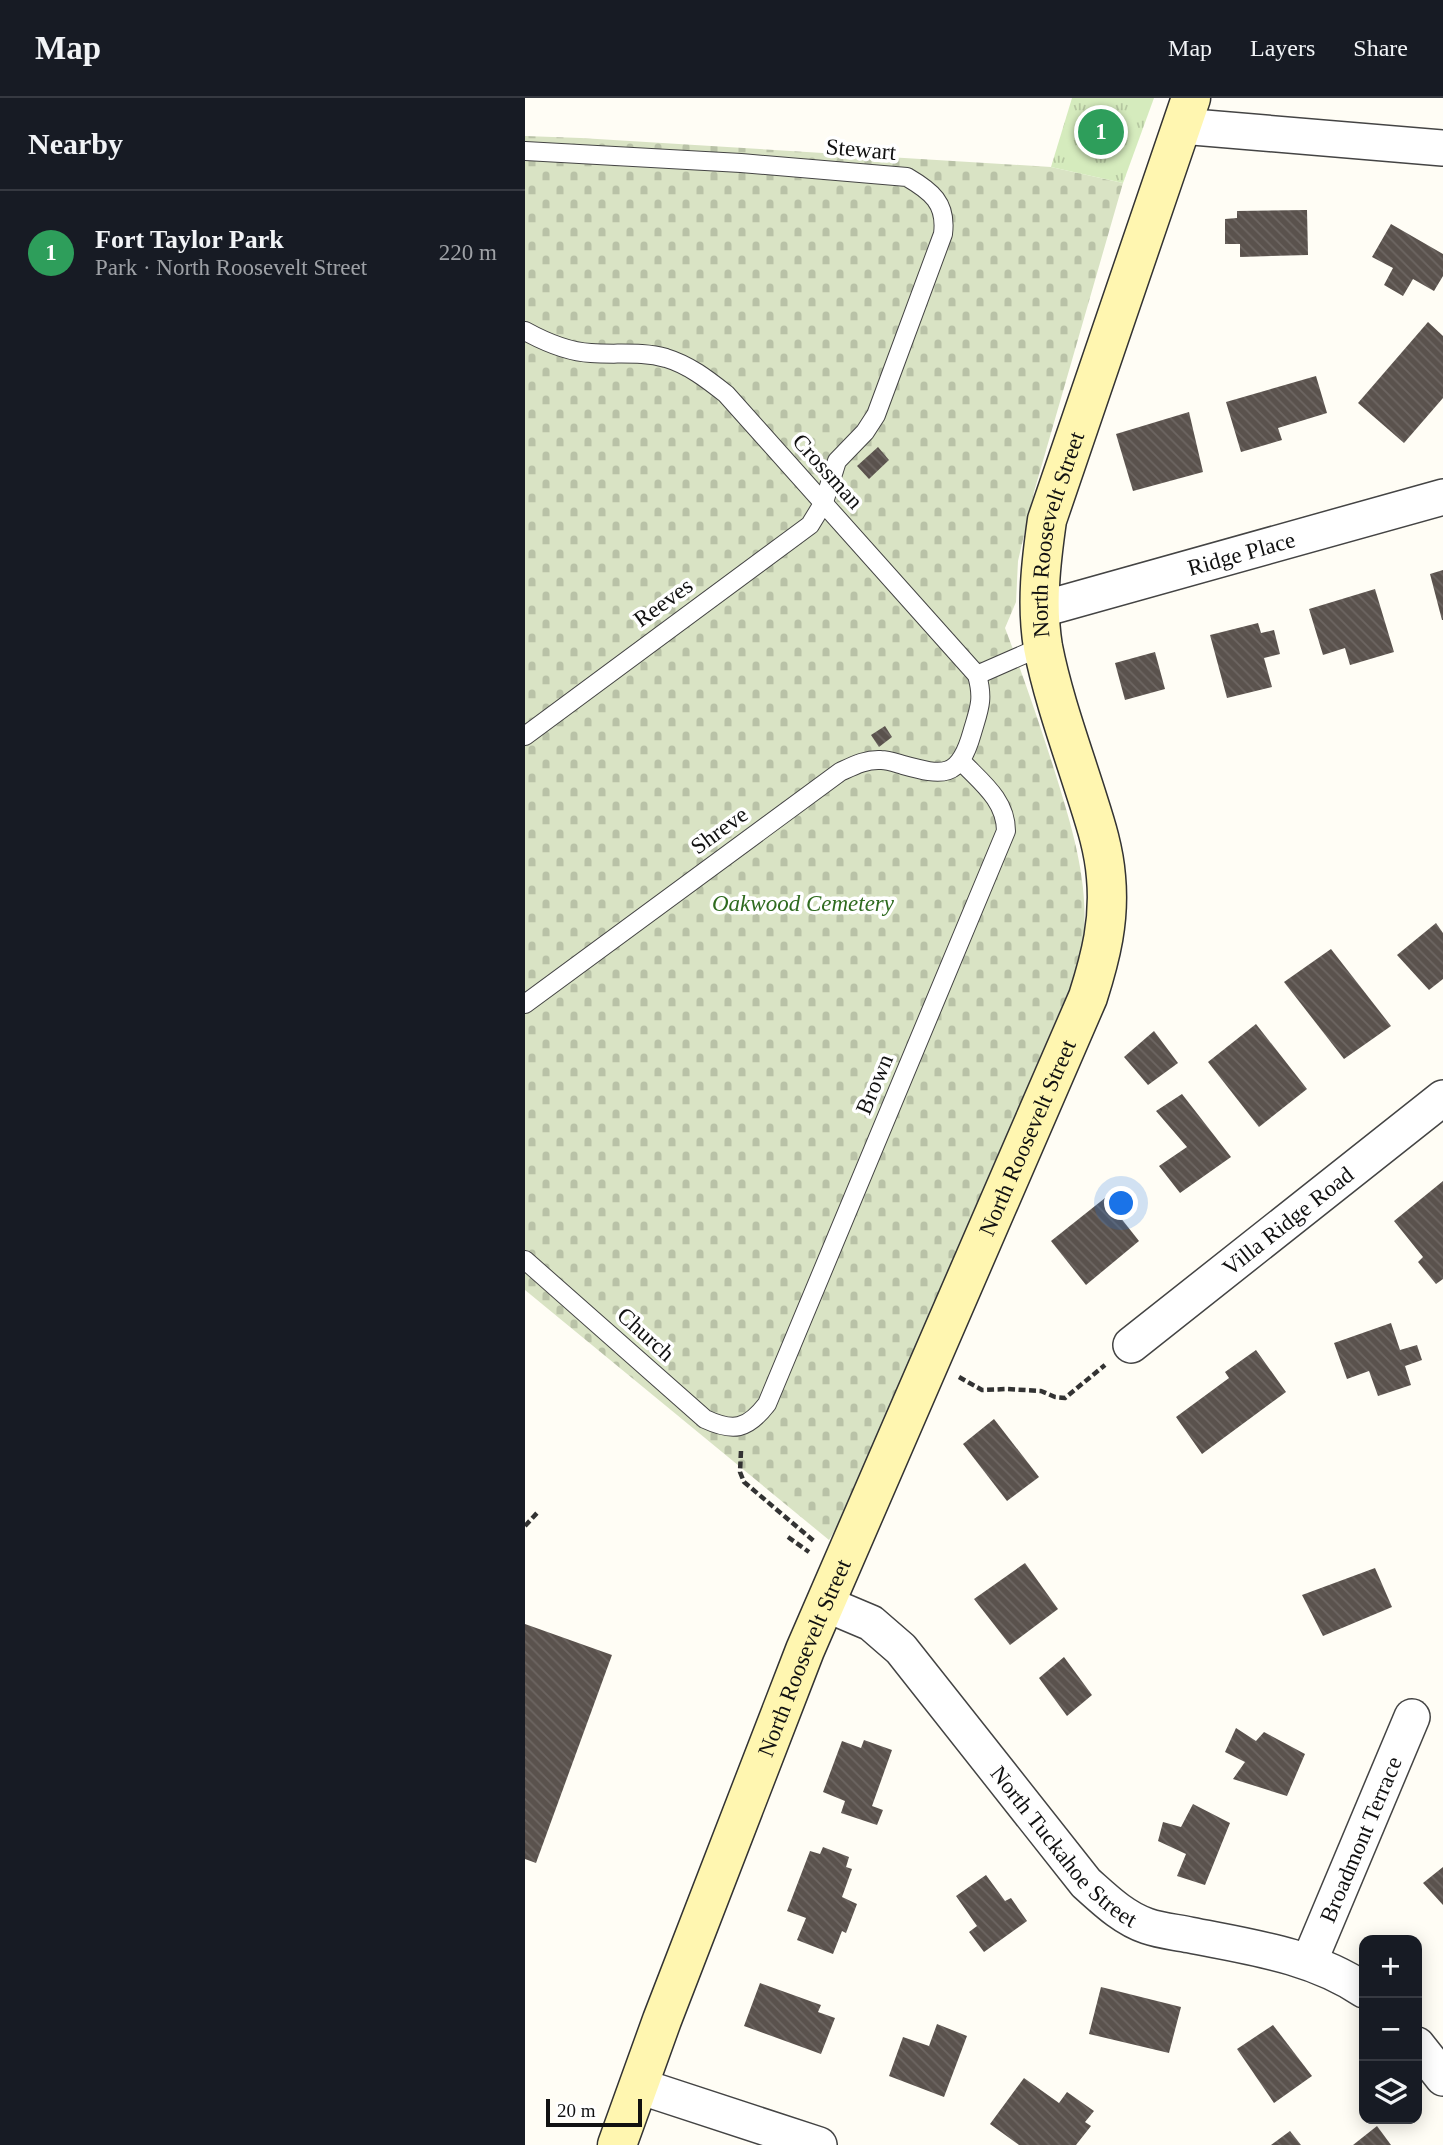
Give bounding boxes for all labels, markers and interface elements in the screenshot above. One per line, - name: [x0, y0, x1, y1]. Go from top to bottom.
- text: Map: [35, 30, 101, 66]
- text: Map: [1168, 35, 1212, 61]
- text: Layers: [1250, 35, 1315, 61]
- text: Share: [1353, 35, 1408, 61]
- pin: 1: [1078, 106, 1124, 158]
- text: Nearby: [28, 127, 123, 160]
- street label: Stewart: [825, 134, 898, 165]
- text: Fort Taylor Park: [95, 225, 284, 254]
- text: 1: [45, 240, 57, 265]
- text: 220 m: [439, 240, 497, 265]
- text: Park · North Roosevelt Street: [95, 255, 367, 280]
- street label: North Roosevelt Street: [1028, 428, 1089, 639]
- street label: Crossman: [788, 429, 868, 514]
- street label: Ridge Place: [1185, 527, 1298, 581]
- street label: Reeves: [629, 573, 698, 632]
- street label: Shreve: [686, 802, 752, 859]
- park label: Oakwood Cemetery: [712, 891, 895, 916]
- street label: North Roosevelt Street: [974, 1035, 1081, 1239]
- street label: Brown: [851, 1050, 898, 1118]
- street label: Villa Ridge Road: [1218, 1162, 1359, 1281]
- your location: [1104, 1186, 1138, 1220]
- street label: Church: [612, 1302, 680, 1367]
- street label: North Roosevelt Street: [753, 1555, 856, 1760]
- street label: Broadmont Terrace: [1315, 1753, 1407, 1926]
- street label: North Tuckahoe Street: [985, 1761, 1141, 1933]
- map controls: [1359, 1935, 1422, 2124]
- button: +: [1359, 1935, 1422, 1998]
- button: −: [1359, 1998, 1422, 2061]
- button: layers: [1359, 2061, 1422, 2124]
- scale bar: [546, 2096, 642, 2128]
- text: 20 m: [557, 2100, 596, 2121]

